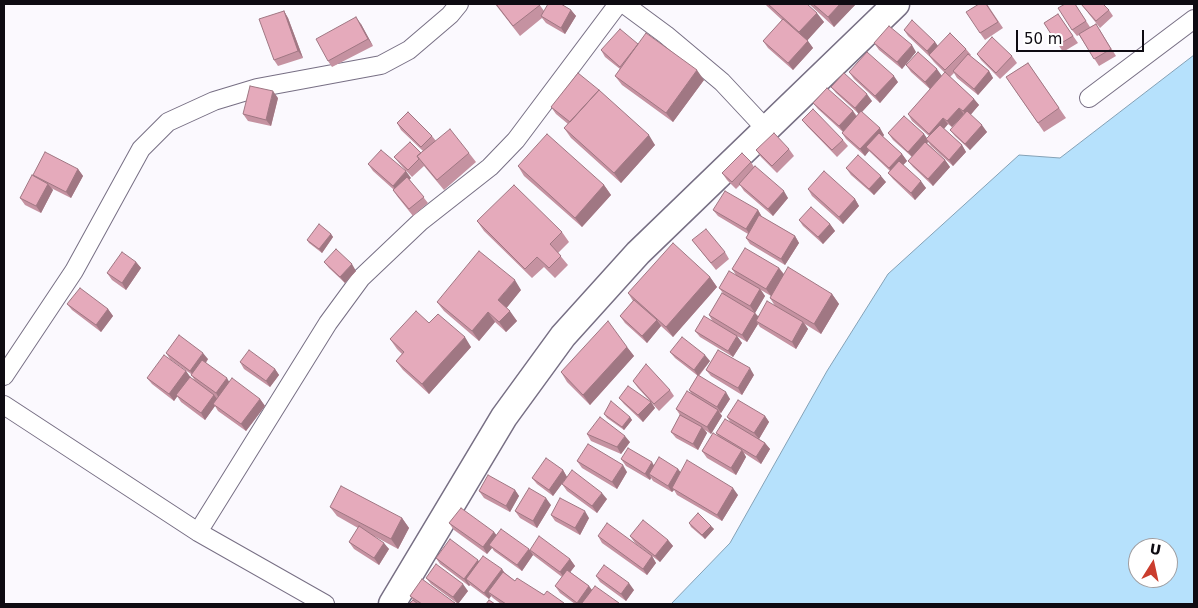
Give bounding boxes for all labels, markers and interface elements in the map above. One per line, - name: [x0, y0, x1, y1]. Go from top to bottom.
- scale bar: [1018, 20, 1146, 52]
- text: 50 m: [1024, 30, 1062, 48]
- north arrow: [1128, 538, 1178, 588]
- text: U: [1148, 540, 1162, 558]

